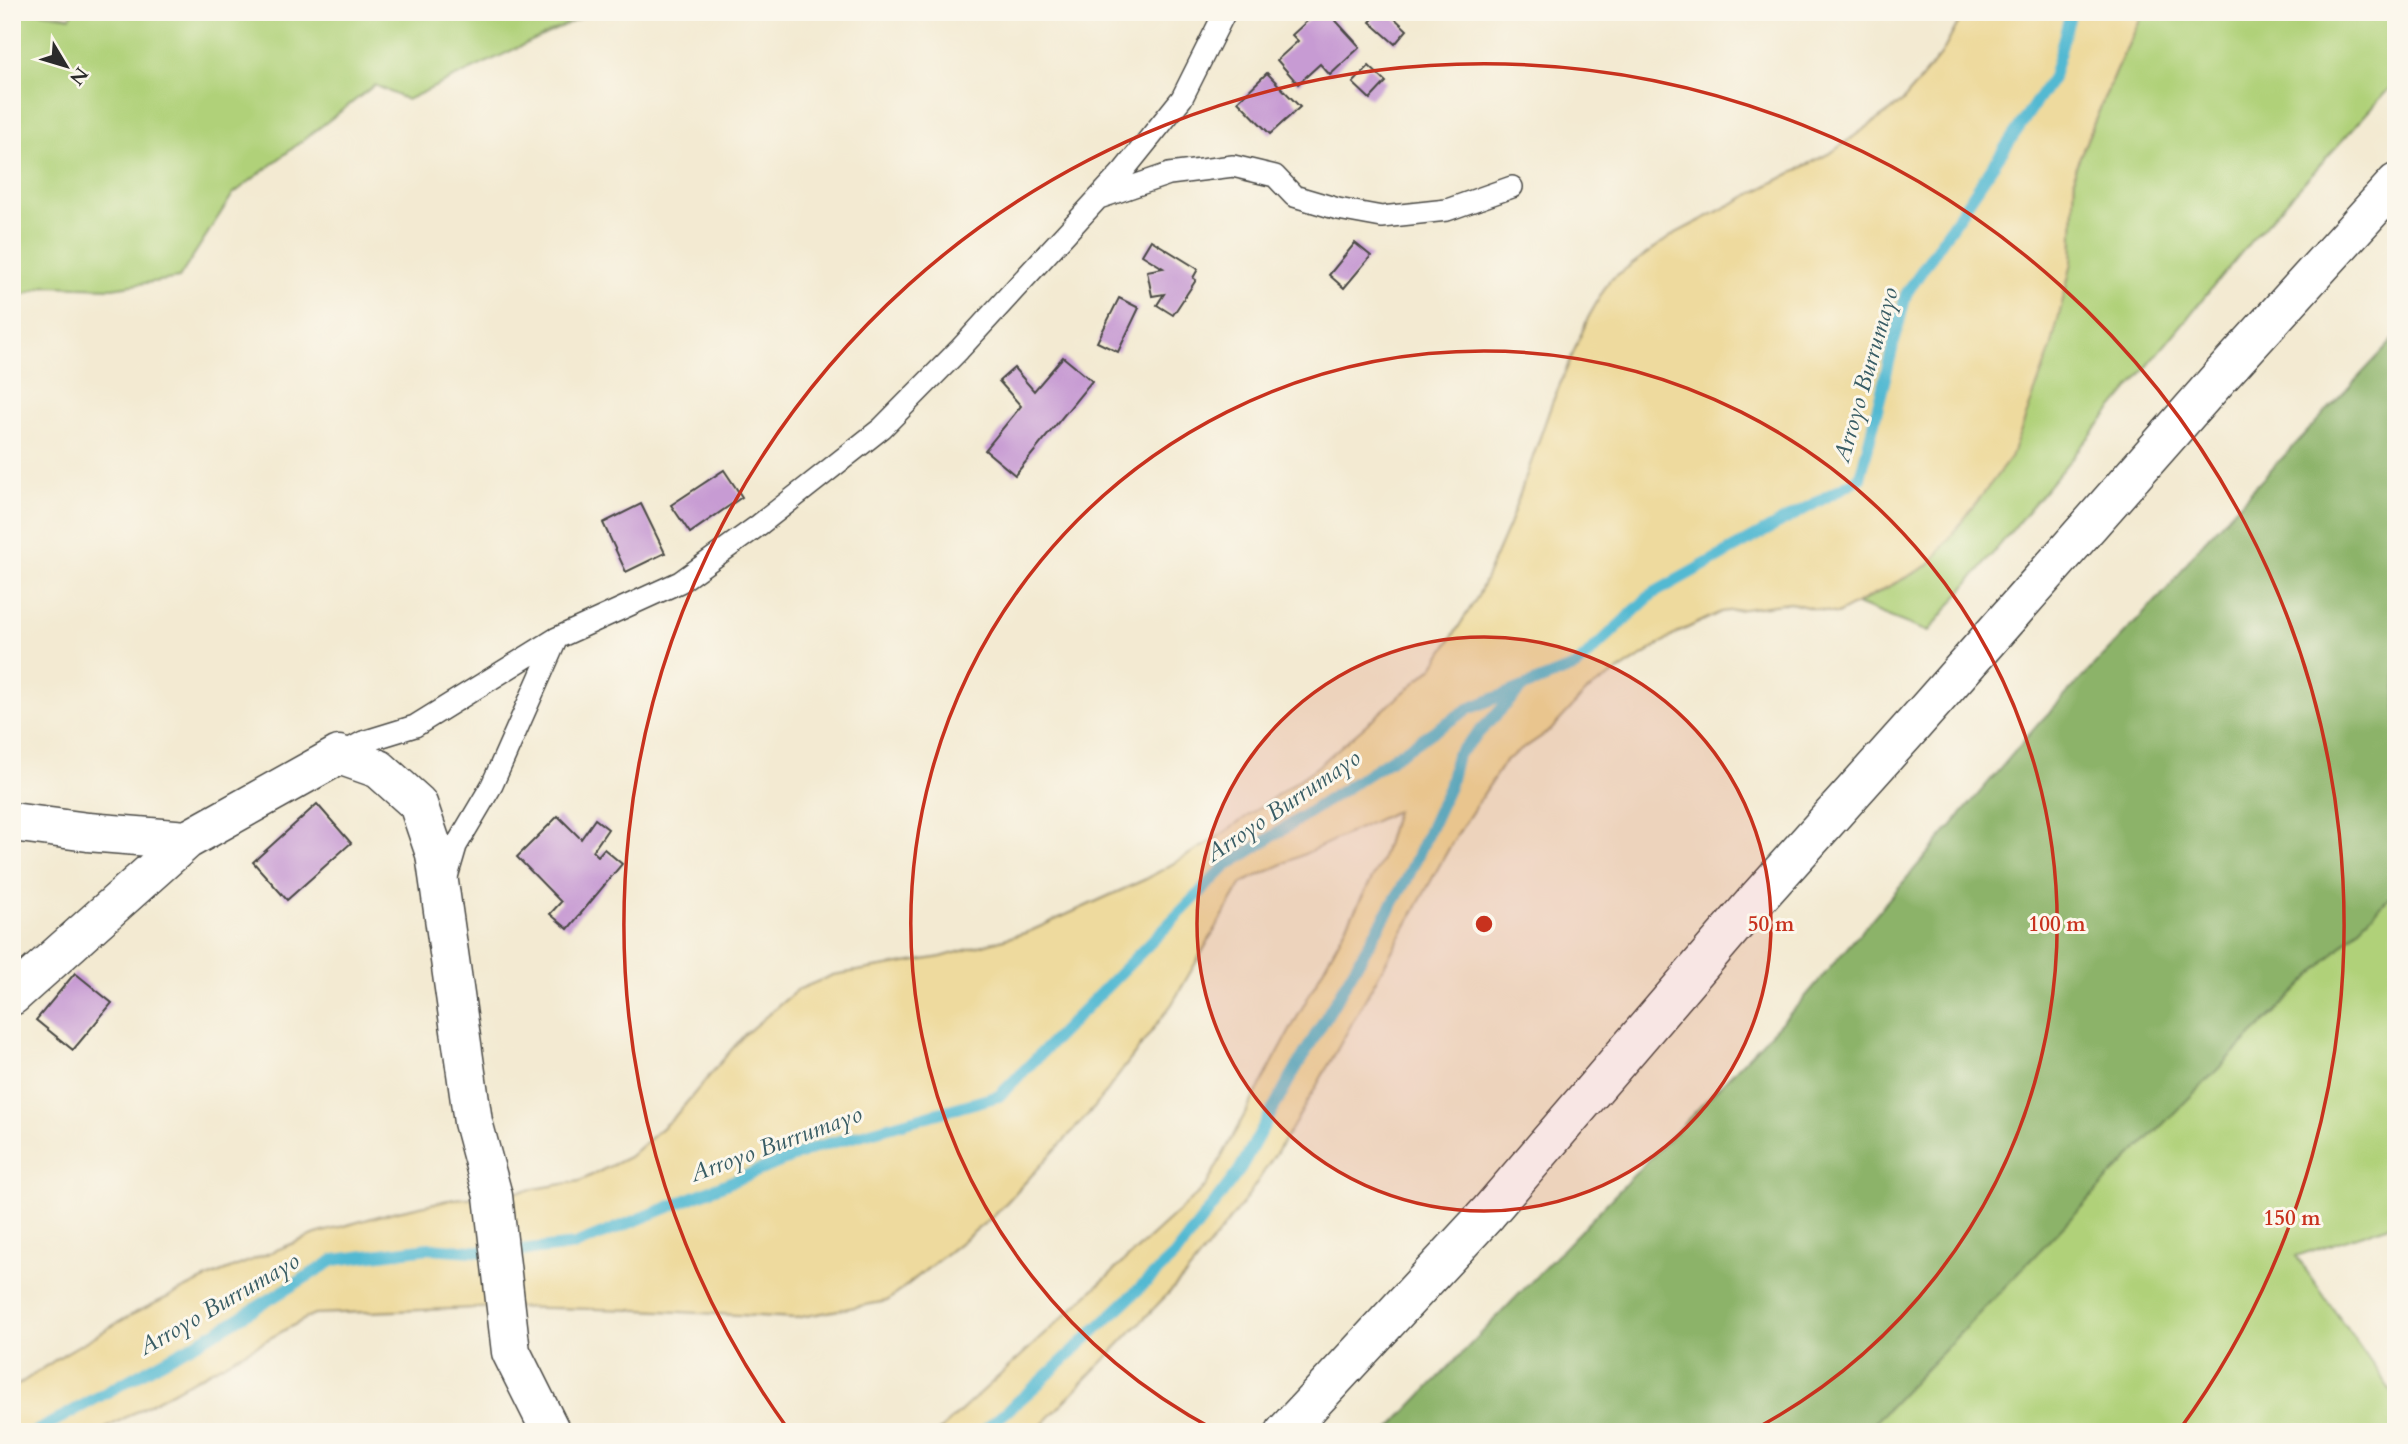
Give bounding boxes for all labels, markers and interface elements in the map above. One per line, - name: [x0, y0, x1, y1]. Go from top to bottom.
- north arrow: [32, 32, 102, 102]
- text: N: [63, 61, 94, 91]
- water label: Arroyo Burrumayo: [1825, 283, 1907, 468]
- water label: Arroyo Burrumayo: [1198, 742, 1367, 871]
- text: 50 m: [1748, 910, 1795, 939]
- text: 100 m: [2028, 910, 2086, 939]
- centre of rings: [1472, 912, 1496, 936]
- water label: Arroyo Burrumayo: [684, 1098, 867, 1191]
- text: 150 m: [2263, 1204, 2321, 1233]
- water label: Arroyo Burrumayo: [131, 1244, 306, 1364]

